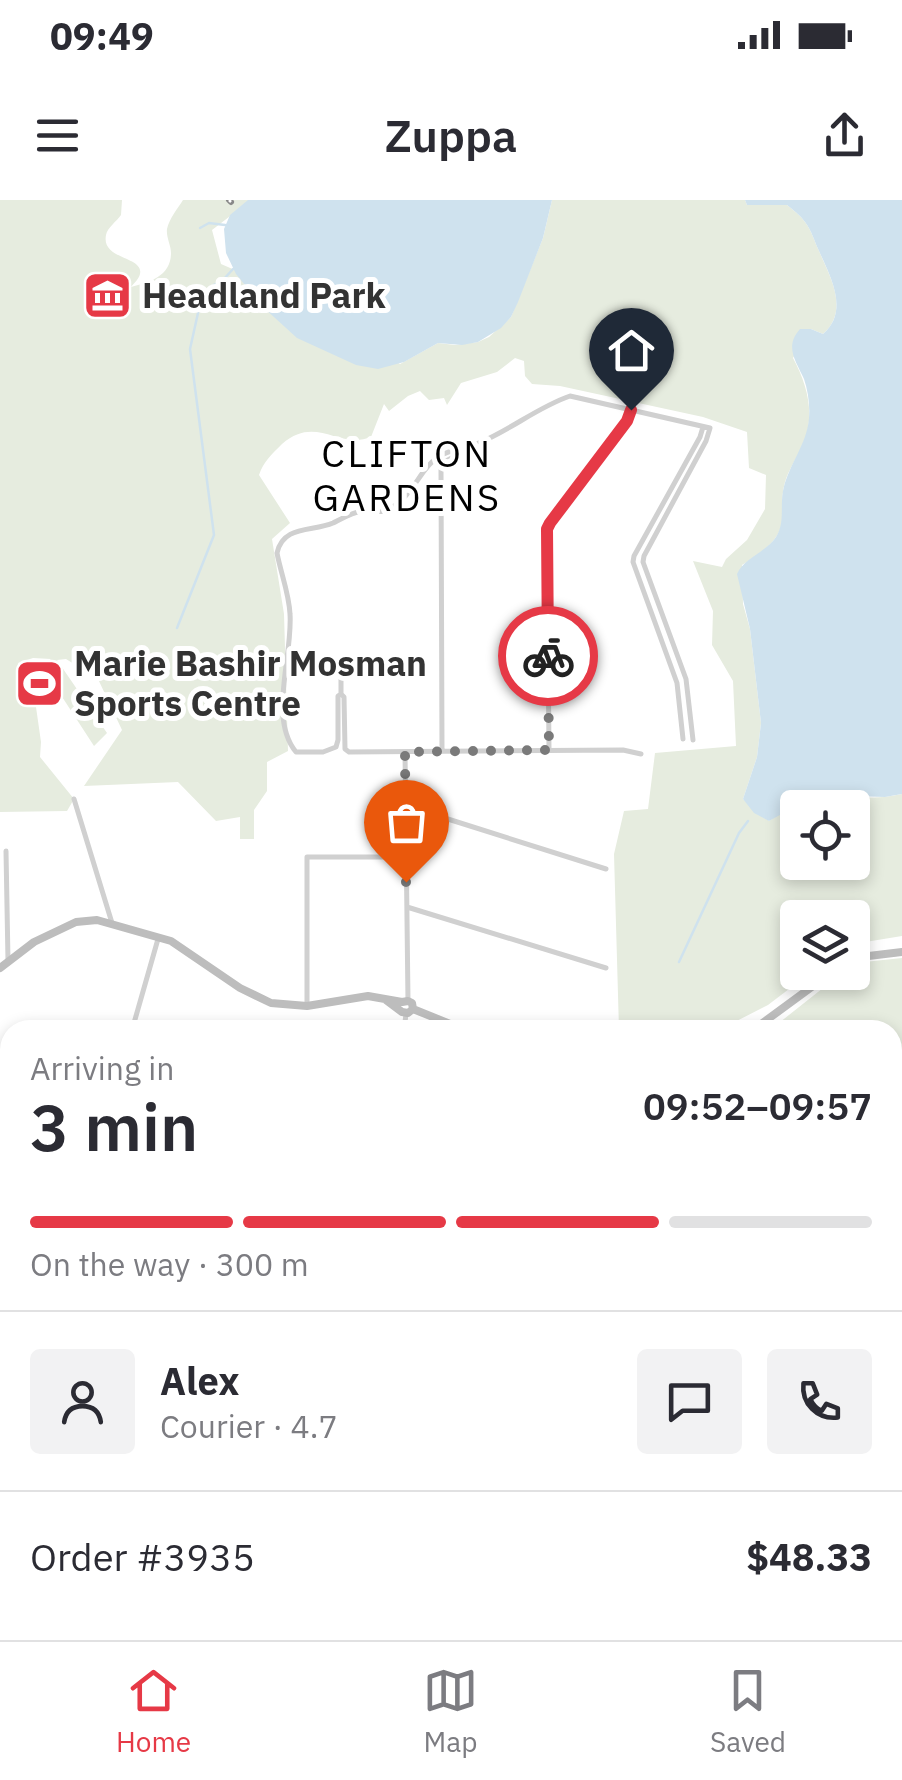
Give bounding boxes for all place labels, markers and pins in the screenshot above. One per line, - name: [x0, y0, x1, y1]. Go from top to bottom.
- museum icon: Headland Park: [81, 270, 133, 322]
- place label: Headland Park: [142, 272, 387, 318]
- pin: [589, 308, 674, 411]
- place label: Marie Bashir Mosman Sports Centre: [74, 640, 427, 726]
- sports icon: Marie Bashir Mosman Sports Centre: [13, 658, 65, 710]
- pin: [364, 780, 449, 883]

